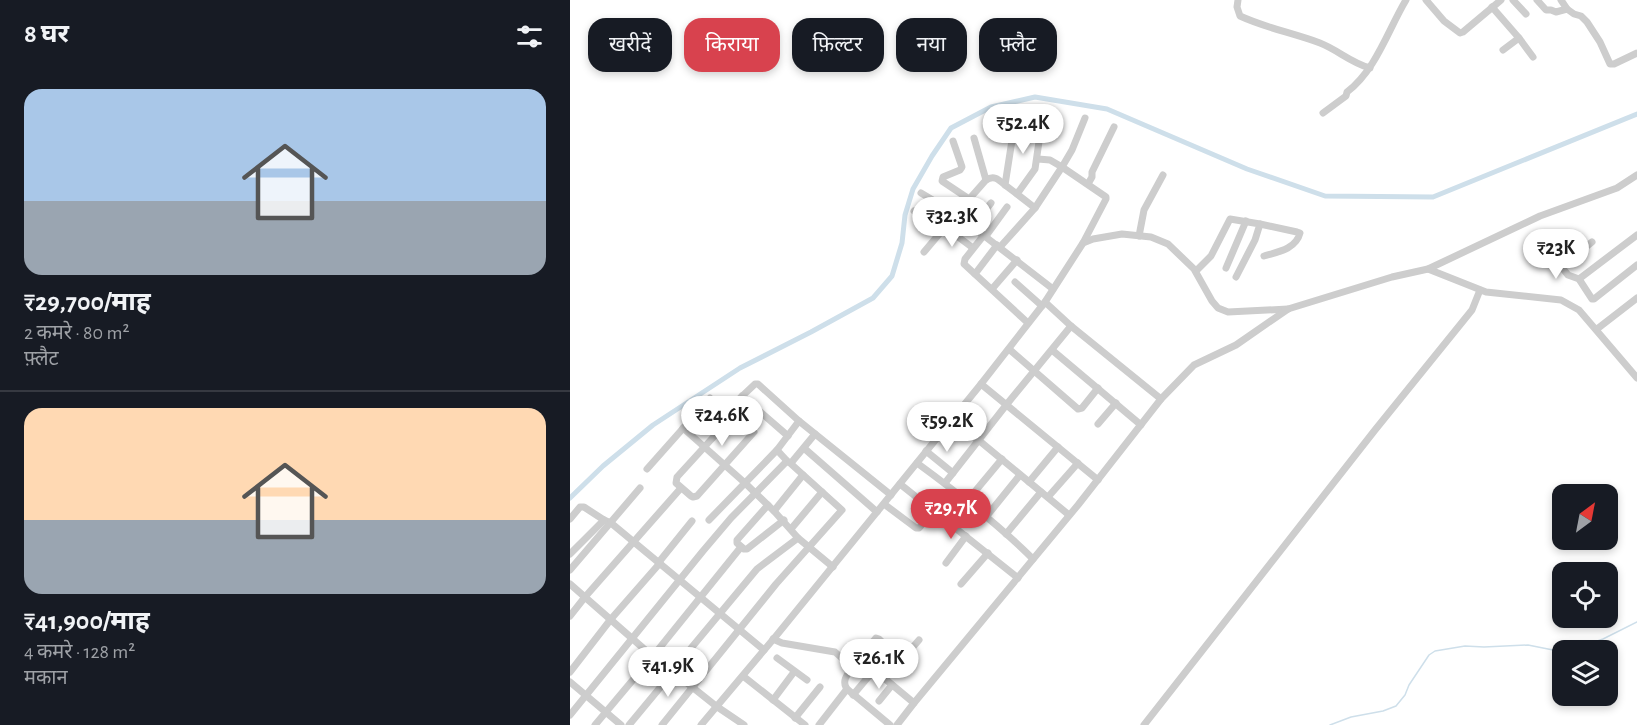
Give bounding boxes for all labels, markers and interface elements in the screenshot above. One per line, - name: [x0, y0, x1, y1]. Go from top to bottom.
- chip: खरीदें: [588, 18, 672, 72]
- chip: किराया: [684, 18, 780, 72]
- chip: फ़िल्टर: [792, 18, 884, 72]
- chip: नया: [896, 18, 967, 72]
- chip: फ़्लैट: [979, 18, 1057, 72]
- icon: filters: [513, 20, 546, 53]
- text: 8 घर: [24, 21, 69, 47]
- pin: ₹52.4K: [974, 104, 1072, 155]
- text: ₹52.4K: [997, 113, 1049, 133]
- icon: home: [231, 128, 339, 236]
- pin: ₹32.3K: [903, 197, 1001, 248]
- text: ₹32.3K: [926, 206, 978, 226]
- pin: ₹23K: [1520, 229, 1592, 280]
- text: ₹23K: [1537, 238, 1575, 258]
- text: ₹29,700/माह: [24, 289, 151, 315]
- text: 2 कमरे · 80 m²: [24, 323, 129, 343]
- text: फ़्लैट: [24, 349, 59, 369]
- pin: ₹24.6K: [673, 396, 771, 447]
- pin: ₹59.2K: [898, 402, 996, 453]
- text: ₹24.6K: [695, 405, 749, 425]
- text: ₹59.2K: [921, 411, 973, 431]
- icon: home: [231, 447, 339, 555]
- north arrow: [1552, 484, 1618, 550]
- map controls: [1552, 484, 1618, 706]
- pin: ₹29.7K: [902, 489, 1000, 540]
- text: ₹29.7K: [925, 498, 977, 518]
- button: locate: [1552, 562, 1618, 628]
- text: ₹41,900/माह: [24, 608, 150, 634]
- pin: ₹26.1K: [830, 639, 928, 690]
- button: layers: [1552, 640, 1618, 706]
- text: 4 कमरे · 128 m²: [24, 642, 135, 662]
- pin: ₹41.9K: [619, 647, 717, 698]
- text: ₹26.1K: [854, 648, 904, 668]
- text: ₹41.9K: [642, 656, 694, 676]
- text: मकान: [24, 668, 68, 688]

